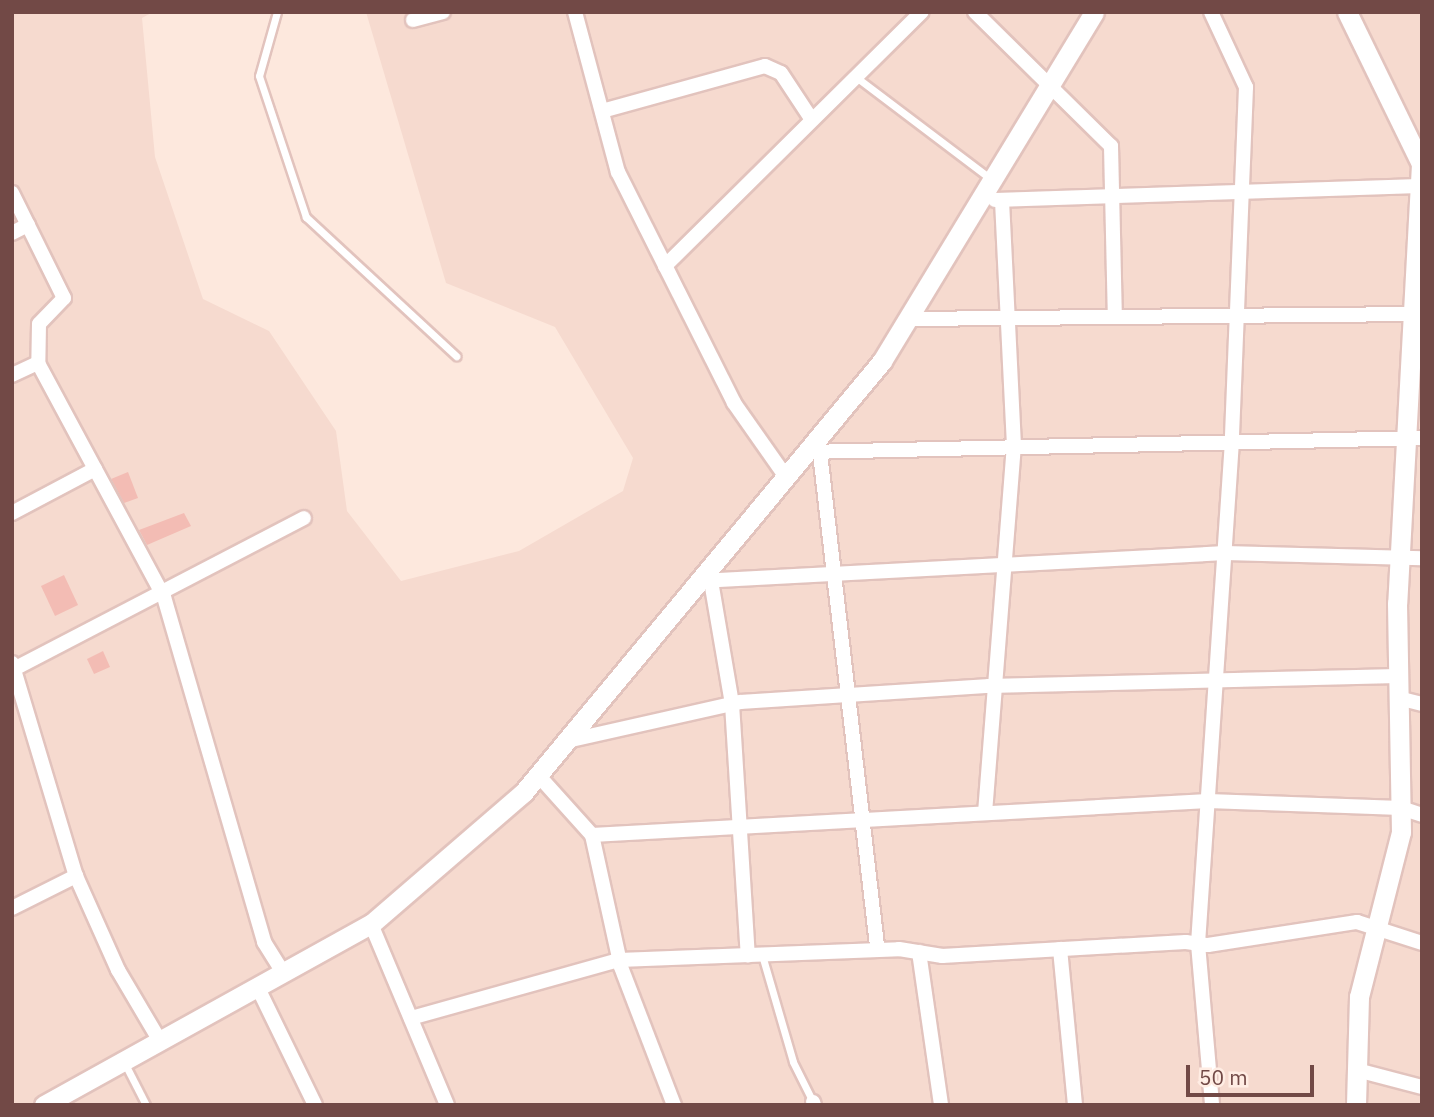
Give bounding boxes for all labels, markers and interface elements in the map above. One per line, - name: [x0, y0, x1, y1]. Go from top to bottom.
- scale bar: [1189, 1050, 1317, 1094]
- text: 50 m: [1199, 1063, 1248, 1091]

